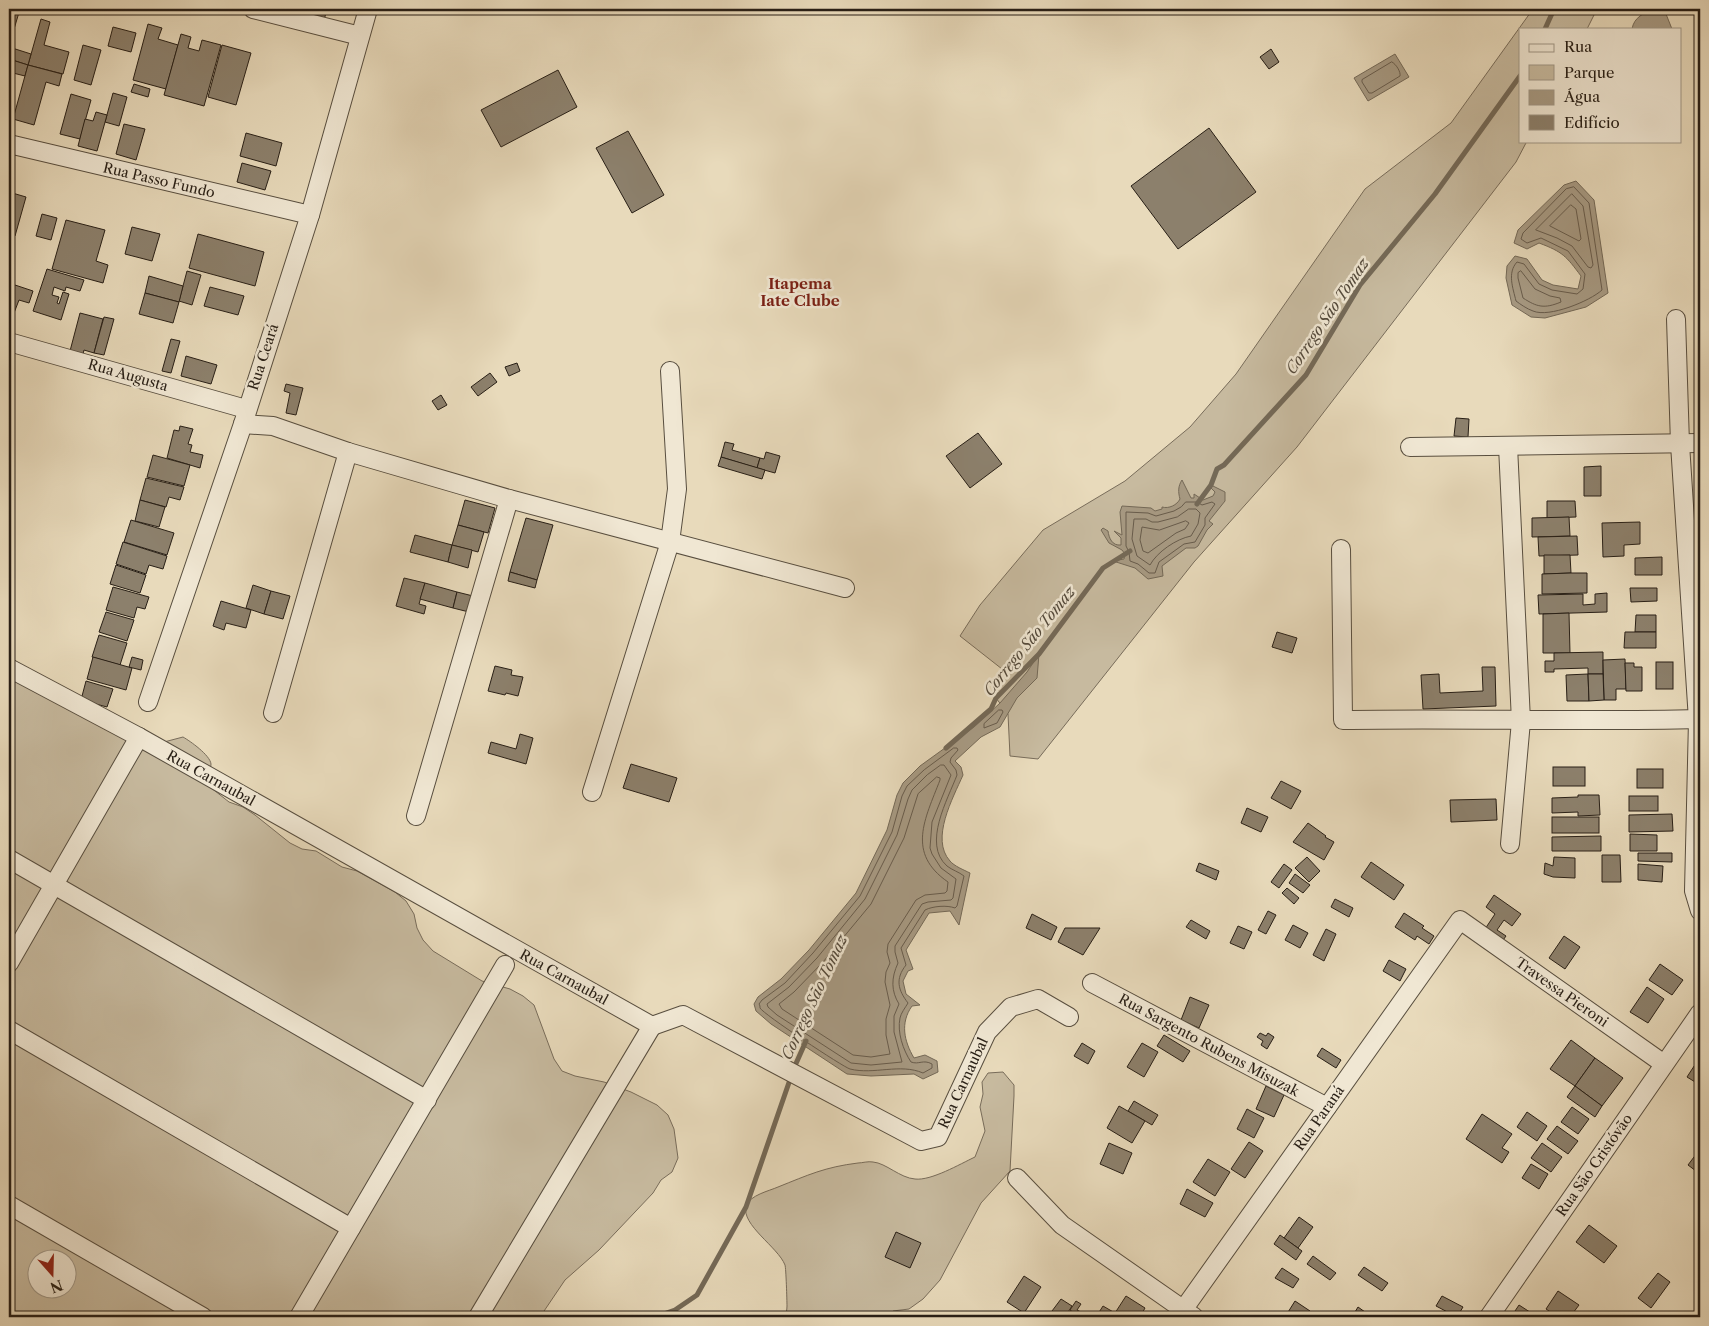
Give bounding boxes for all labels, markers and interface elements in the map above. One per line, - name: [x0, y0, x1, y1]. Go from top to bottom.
- legend: [1519, 28, 1682, 142]
- text: Rua: [1564, 37, 1592, 56]
- text: Parque: [1564, 63, 1614, 82]
- text: Água: [1563, 87, 1600, 106]
- text: Edifício: [1564, 113, 1620, 132]
- street label: Rua Passo Fundo: [101, 158, 217, 202]
- water label: Corrego São Tomaz: [1281, 254, 1373, 377]
- district label: Itapema Iate Clube: [760, 274, 840, 310]
- street label: Rua Ceará: [244, 321, 282, 393]
- street label: Rua Augusta: [86, 355, 171, 395]
- water label: Corrego São Tomaz: [979, 582, 1080, 700]
- street label: Rua Carnaubal: [163, 746, 259, 810]
- water label: Corrego São Tomaz: [777, 931, 852, 1062]
- street label: Rua Carnaubal: [516, 945, 612, 1009]
- street label: Travessa Pieroni: [1512, 953, 1612, 1031]
- street label: Rua Sargento Rubens Misuzak: [1116, 990, 1303, 1101]
- street label: Rua Carnaubal: [934, 1034, 992, 1132]
- street label: Rua Paraná: [1290, 1081, 1348, 1154]
- street label: Rua São Cristóvão: [1552, 1110, 1636, 1220]
- north arrow: [28, 1248, 78, 1298]
- text: N: [48, 1276, 65, 1297]

